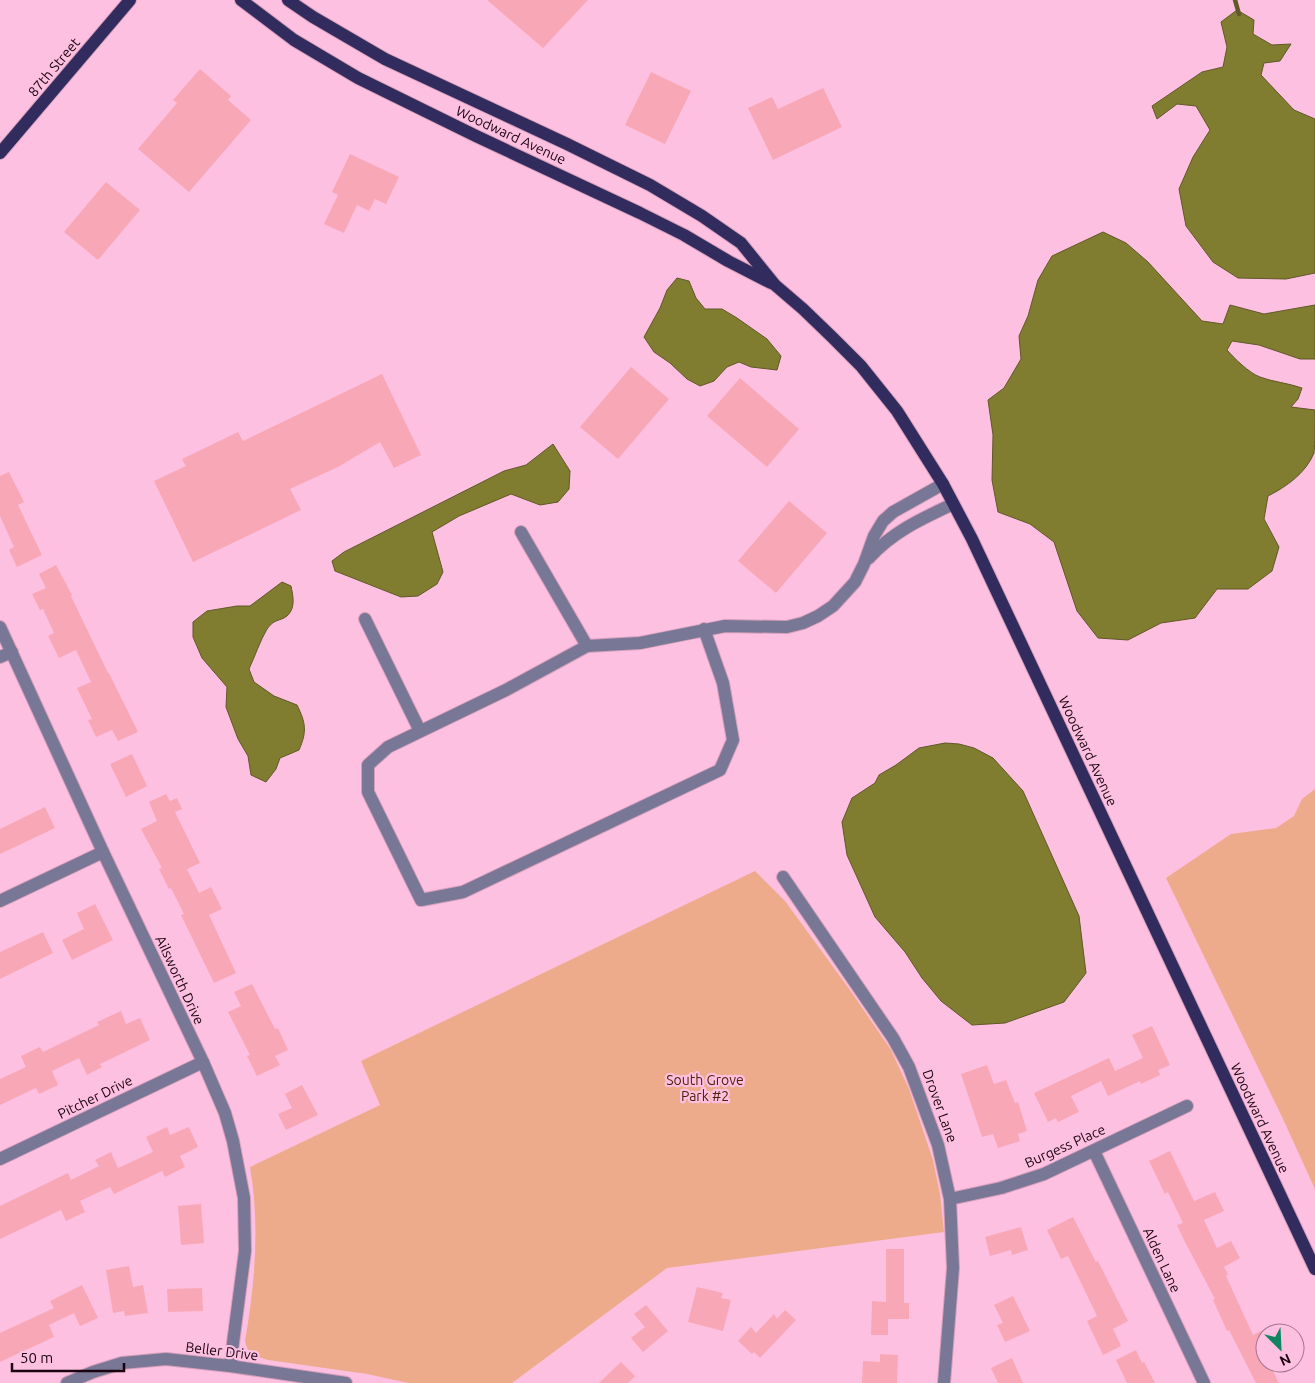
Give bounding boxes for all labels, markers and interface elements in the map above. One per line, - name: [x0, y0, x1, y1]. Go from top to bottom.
- street label: 87th Street: [25, 34, 83, 100]
- street label: Woodward Avenue: [454, 103, 568, 167]
- street label: Woodward Avenue: [1056, 694, 1120, 808]
- street label: Ailsworth Drive: [152, 933, 208, 1027]
- street label: Woodward Avenue: [1228, 1061, 1292, 1175]
- street label: Drover Lane: [919, 1067, 961, 1145]
- street label: Pitcher Drive: [55, 1072, 135, 1122]
- park label: South Grove Park #2: [666, 1072, 744, 1104]
- street label: Burgess Place: [1022, 1121, 1108, 1171]
- street label: Alden Lane: [1140, 1225, 1184, 1295]
- north arrow: [1255, 1323, 1305, 1373]
- street label: Beller Drive: [185, 1339, 259, 1363]
- scale bar: [12, 1340, 125, 1372]
- text: 50 m: [20, 1349, 53, 1366]
- text: N: [1277, 1350, 1293, 1369]

